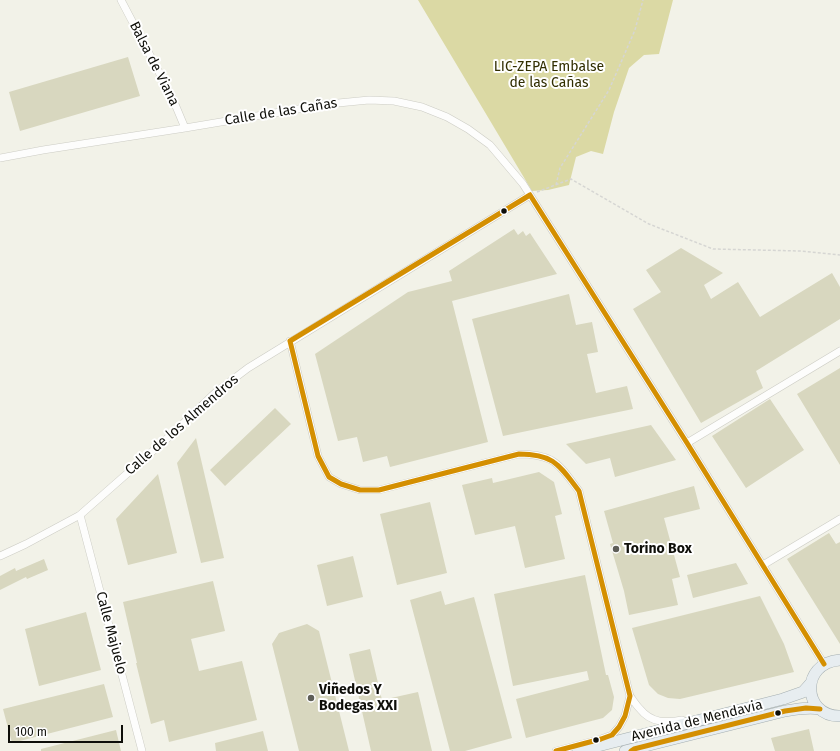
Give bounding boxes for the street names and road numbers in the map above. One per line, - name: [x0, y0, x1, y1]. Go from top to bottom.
- street label: Balsa de Viana: [125, 19, 183, 109]
- street label: Calle de las Cañas: [224, 95, 338, 129]
- street label: Calle de los Almendros: [122, 371, 242, 479]
- street label: Calle Majuelo: [92, 590, 130, 676]
- street label: Avenida de Mendavia: [629, 697, 765, 745]

